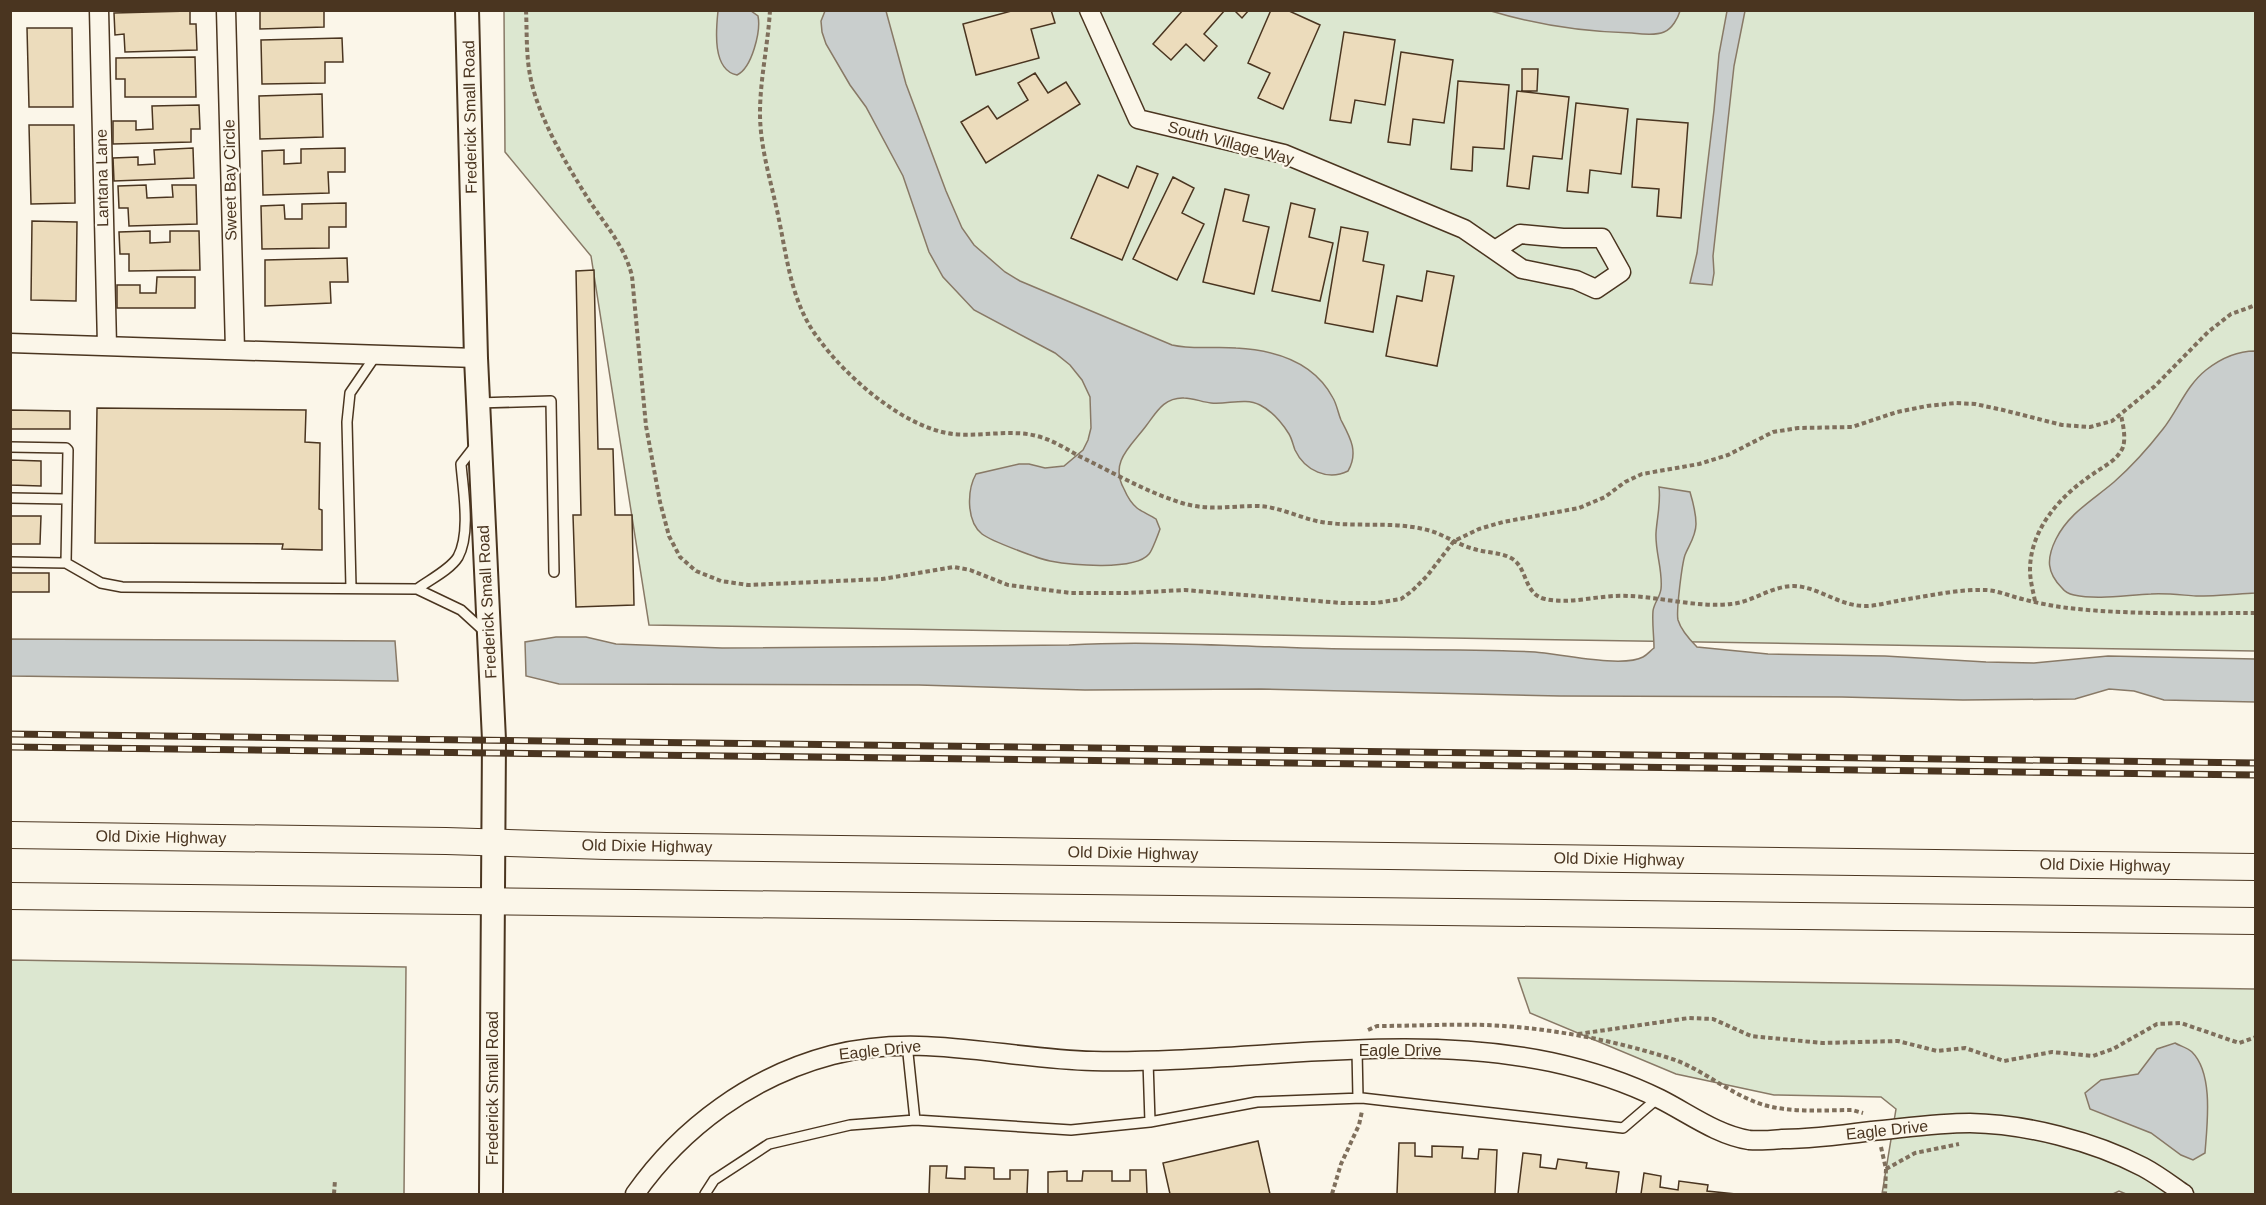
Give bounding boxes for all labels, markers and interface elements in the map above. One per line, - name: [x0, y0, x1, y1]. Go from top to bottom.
- street label: Frederick Small Road: [460, 40, 480, 194]
- street label: South Village Way: [1166, 118, 1296, 168]
- street label: Sweet Bay Circle: [220, 119, 240, 241]
- street label: Lantana Lane: [93, 129, 111, 227]
- street label: Frederick Small Road: [474, 525, 500, 679]
- street label: Old Dixie Highway: [96, 827, 226, 847]
- street label: Old Dixie Highway: [582, 836, 712, 856]
- street label: Old Dixie Highway: [1068, 843, 1198, 863]
- street label: Old Dixie Highway: [1554, 849, 1684, 869]
- street label: Old Dixie Highway: [2040, 855, 2170, 875]
- street label: Frederick Small Road: [484, 1011, 501, 1165]
- street label: Eagle Drive: [838, 1037, 922, 1063]
- street label: Eagle Drive: [1359, 1042, 1441, 1059]
- street label: Eagle Drive: [1845, 1117, 1929, 1143]

